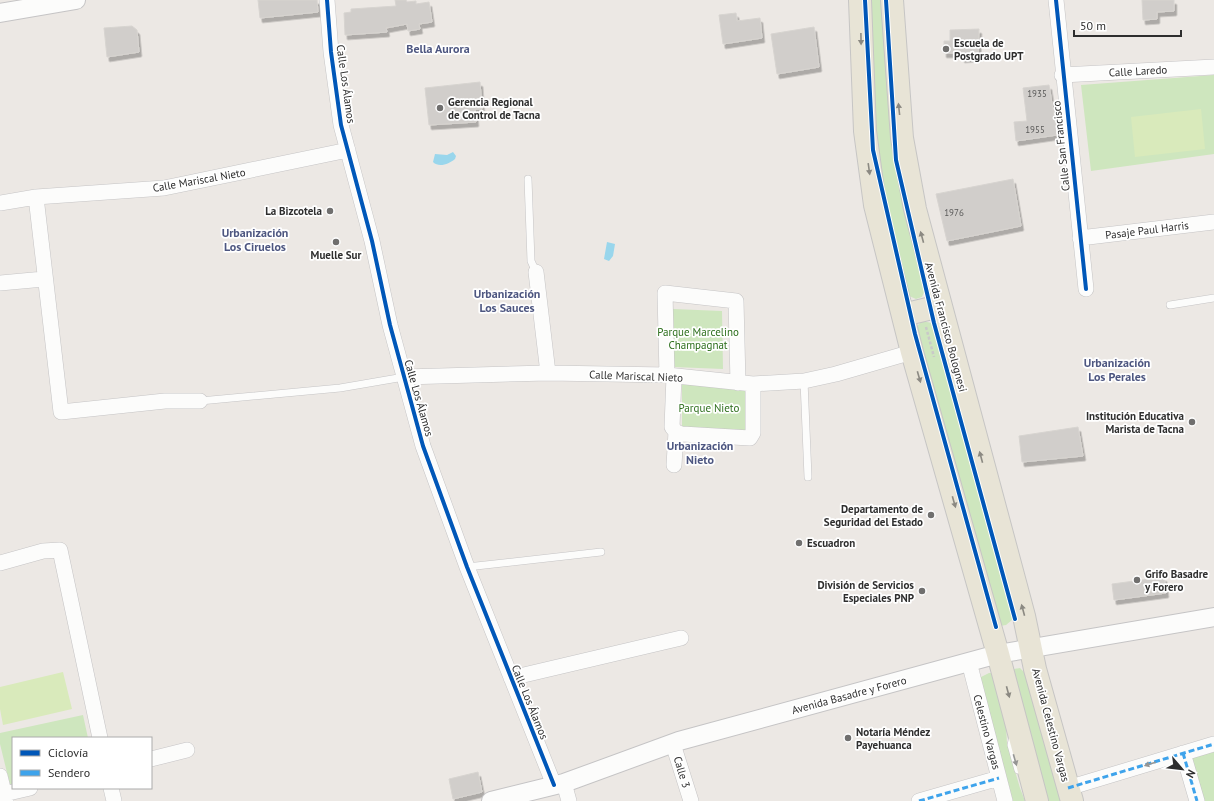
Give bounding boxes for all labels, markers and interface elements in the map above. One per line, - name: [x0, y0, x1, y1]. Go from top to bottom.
- scale bar: [1074, 12, 1181, 38]
- text: 50 m: [1080, 18, 1106, 33]
- one-way arrow: [858, 33, 864, 46]
- place label: Escuela de Postgrado UPT: [954, 36, 1024, 63]
- district label: Bella Aurora: [406, 41, 470, 56]
- street label: Calle Los Álamos: [334, 44, 358, 125]
- marker: Escuela de Postgrado UPT: [941, 44, 951, 54]
- street label: Calle Laredo: [1108, 62, 1168, 80]
- house number: 1935: [1027, 88, 1047, 99]
- place label: Gerencia Regional de Control de Tacna: [448, 95, 540, 122]
- street label: Calle San Francisco: [1049, 100, 1073, 192]
- marker: Gerencia Regional de Control de Tacna: [435, 103, 445, 113]
- one-way arrow: [896, 103, 902, 115]
- house number: 1955: [1025, 124, 1045, 135]
- one-way arrow: [866, 163, 872, 175]
- street label: Calle Mariscal Nieto: [152, 165, 247, 195]
- place label: La Bizcotela: [265, 204, 322, 218]
- marker: La Bizcotela: [325, 206, 335, 216]
- house number: 1976: [944, 207, 964, 218]
- street label: Pasaje Paul Harris: [1104, 218, 1190, 242]
- district label: Urbanización Los Ciruelos: [222, 225, 288, 254]
- one-way arrow: [919, 231, 925, 243]
- marker: Muelle Sur: [331, 237, 341, 247]
- place label: Muelle Sur: [311, 248, 362, 262]
- street label: Avenida Francisco Bolognesi: [922, 261, 970, 393]
- district label: Urbanización Los Sauces: [474, 286, 540, 315]
- park label: Parque Marcelino Champagnat: [657, 325, 739, 352]
- district label: Urbanización Los Perales: [1084, 355, 1150, 384]
- street label: Calle Los Álamos: [401, 358, 437, 438]
- street label: Calle Mariscal Nieto: [589, 367, 683, 385]
- one-way arrow: [916, 371, 922, 383]
- park label: Parque Nieto: [679, 401, 739, 415]
- place label: Institución Educativa Marista de Tacna: [1086, 409, 1184, 436]
- marker: Institución Educativa Marista de Tacna: [1187, 417, 1197, 427]
- district label: Urbanización Nieto: [667, 438, 733, 467]
- one-way arrow: [978, 451, 984, 463]
- one-way arrow: [951, 496, 957, 508]
- place label: Departamento de Seguridad del Estado: [824, 502, 923, 529]
- marker: Departamento de Seguridad del Estado: [926, 510, 936, 520]
- place label: Escuadron: [807, 536, 855, 550]
- marker: Escuadron: [794, 538, 804, 548]
- place label: Grifo Basadre y Forero: [1144, 567, 1209, 594]
- marker: Grifo Basadre y Forero: [1132, 575, 1142, 585]
- place label: División de Servicios Especiales PNP: [817, 578, 915, 605]
- marker: División de Servicios Especiales PNP: [917, 586, 927, 596]
- one-way arrow: [1019, 603, 1025, 616]
- street label: Calle Los Álamos: [509, 663, 551, 742]
- street label: Avenida Celestino Vargas: [1029, 667, 1073, 784]
- street label: Avenida Basadre y Forero: [790, 673, 908, 717]
- one-way arrow: [1005, 686, 1011, 698]
- street label: Celestino Vargas: [970, 693, 1004, 771]
- place label: Notaría Méndez Payehuanca: [856, 725, 930, 752]
- marker: Notaría Méndez Payehuanca: [843, 733, 853, 743]
- legend: [12, 737, 152, 789]
- text: Ciclovía: [48, 745, 88, 760]
- north arrow: [1162, 749, 1202, 789]
- street label: Calle 3: [671, 754, 693, 790]
- one-way arrow: [1012, 754, 1018, 766]
- one-way arrow: [1144, 761, 1156, 767]
- text: Sendero: [48, 765, 90, 780]
- text: N: [1183, 767, 1199, 780]

